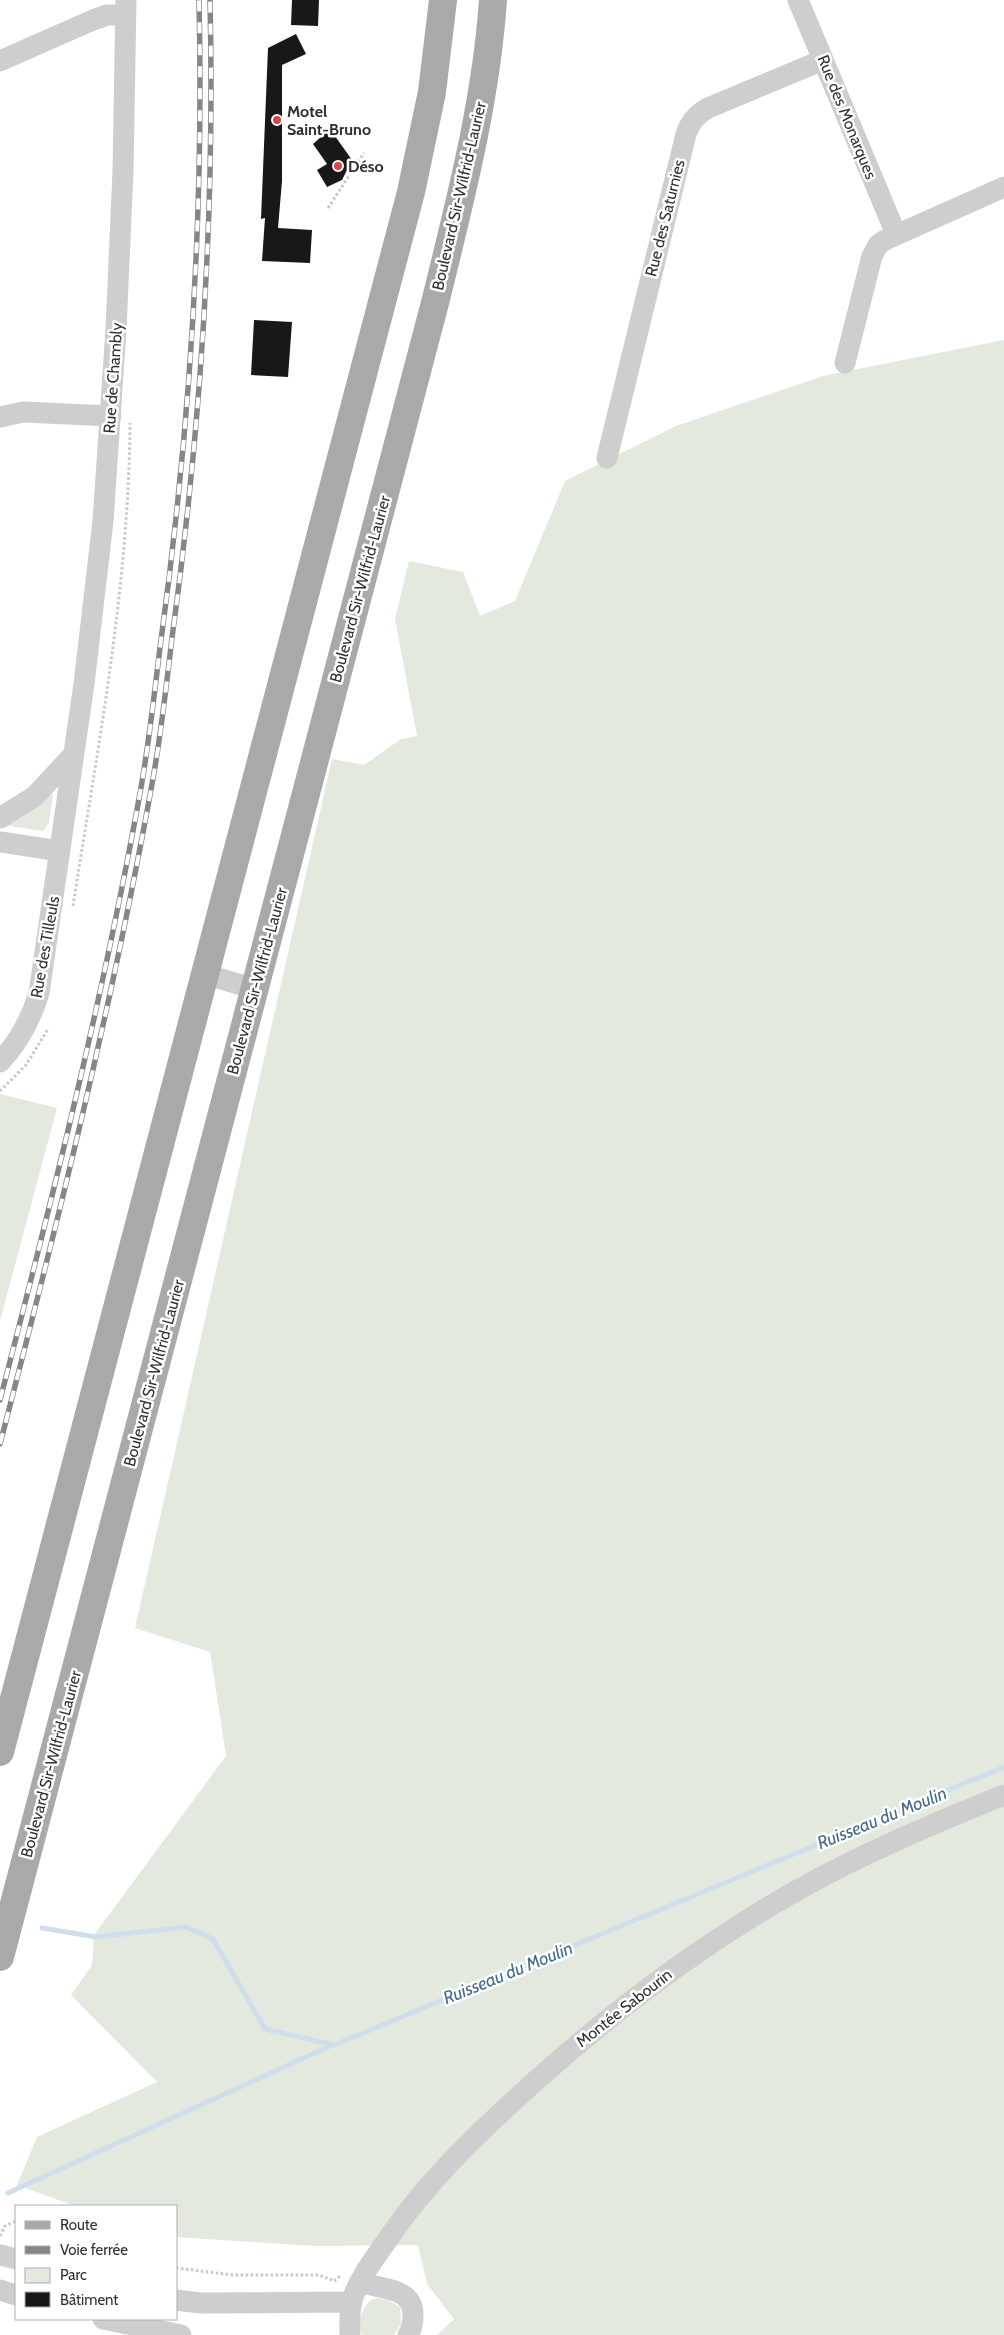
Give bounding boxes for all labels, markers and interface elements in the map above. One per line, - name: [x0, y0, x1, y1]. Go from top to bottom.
- street label: Rue des Monarques: [813, 52, 881, 182]
- street label: Boulevard Sir-Wilfrid-Laurier: [428, 99, 490, 292]
- place label: Motel Saint-Bruno: [287, 102, 371, 139]
- marker: Motel Saint-Bruno: [271, 114, 283, 126]
- place label: Déso: [348, 157, 384, 176]
- street label: Rue des Saturnies: [641, 157, 689, 278]
- marker: Déso: [332, 160, 344, 172]
- street label: Rue de Chambly: [100, 322, 126, 434]
- street label: Boulevard Sir-Wilfrid-Laurier: [326, 493, 394, 685]
- street label: Boulevard Sir-Wilfrid-Laurier: [223, 885, 291, 1077]
- street label: Rue des Tilleuls: [27, 894, 63, 999]
- street label: Boulevard Sir-Wilfrid-Laurier: [120, 1277, 188, 1469]
- street label: Boulevard Sir-Wilfrid-Laurier: [17, 1668, 85, 1860]
- water label: Ruisseau du Moulin: [814, 1782, 950, 1854]
- water label: Ruisseau du Moulin: [440, 1937, 576, 2009]
- street label: Montée Sabourin: [572, 1965, 676, 2051]
- legend: [15, 2205, 178, 2320]
- text: Route: [60, 2216, 98, 2234]
- text: Voie ferrée: [60, 2241, 128, 2259]
- text: Parc: [60, 2266, 87, 2284]
- text: Bâtiment: [60, 2291, 118, 2309]

